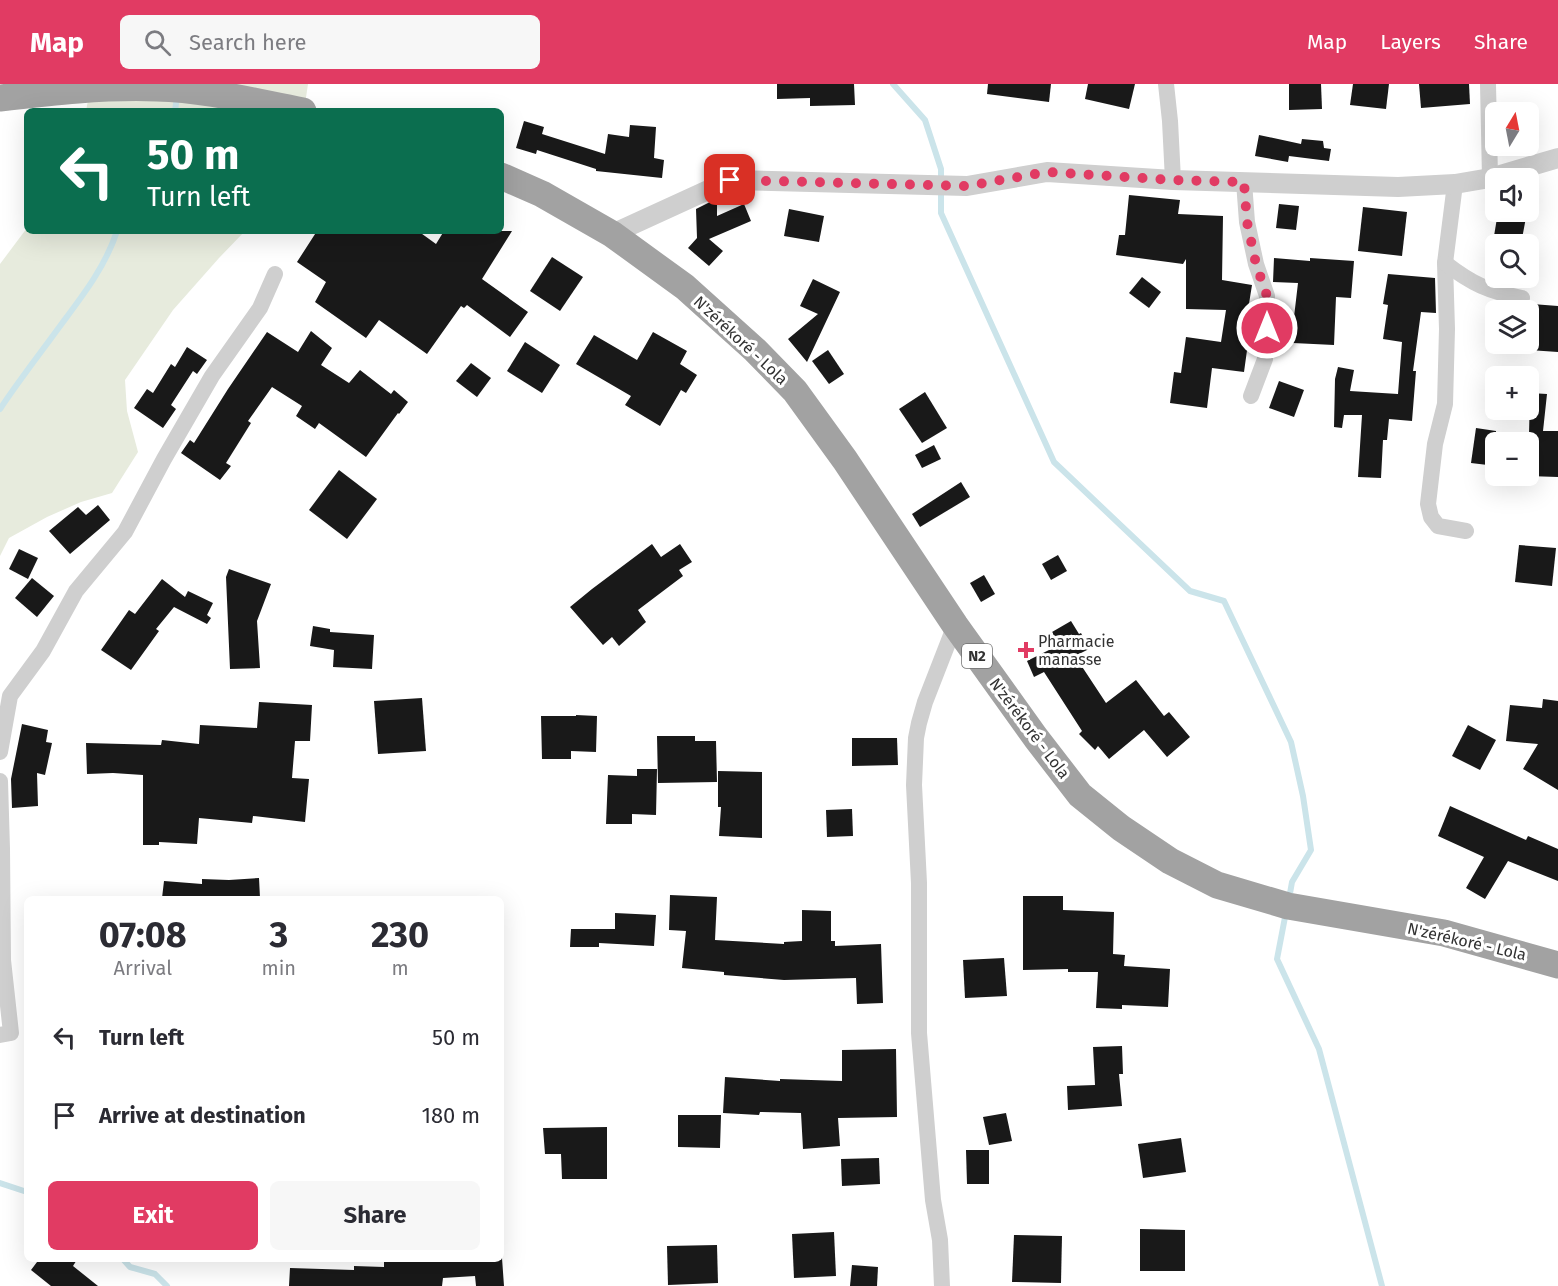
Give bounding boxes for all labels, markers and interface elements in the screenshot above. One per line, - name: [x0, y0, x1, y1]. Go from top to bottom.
- search box: [120, 15, 540, 69]
- text: Map: [30, 26, 84, 59]
- icon: search: [141, 26, 174, 59]
- text: Search here: [189, 29, 307, 56]
- text: Map: [1307, 29, 1347, 55]
- text: Layers: [1380, 29, 1441, 55]
- text: Share: [1474, 29, 1528, 55]
- north arrow: [1485, 102, 1539, 156]
- map controls: [1485, 102, 1539, 486]
- text: 50 m: [147, 130, 240, 180]
- icon: left: [48, 132, 126, 210]
- pin: [704, 154, 755, 205]
- icon: arrive: [713, 163, 746, 196]
- button: sound: [1485, 168, 1539, 222]
- text: Turn left: [147, 181, 250, 213]
- button: search: [1485, 234, 1539, 288]
- street label: N'zérékoré - Lola: [690, 292, 791, 389]
- position arrow: [1235, 296, 1299, 360]
- button: layers: [1485, 300, 1539, 354]
- button: +: [1485, 366, 1539, 420]
- button: −: [1485, 432, 1539, 486]
- place label: Pharmacie manasse: [1038, 632, 1115, 669]
- marker: Pharmacie manasse: [1019, 643, 1033, 657]
- road number: N2: [962, 644, 992, 668]
- street label: N'zérékoré - Lola: [986, 674, 1074, 782]
- text: 07:08: [99, 913, 187, 957]
- text: 3: [269, 913, 288, 957]
- text: 230: [371, 913, 429, 957]
- street label: N'zérékoré - Lola: [1406, 919, 1528, 964]
- text: Arrival: [113, 956, 172, 980]
- text: min: [262, 956, 296, 980]
- text: m: [391, 956, 409, 980]
- icon: left: [48, 1021, 81, 1054]
- text: Turn left: [99, 1024, 184, 1051]
- text: 50 m: [432, 1024, 480, 1051]
- icon: arrive: [48, 1099, 81, 1132]
- text: Arrive at destination: [99, 1102, 306, 1129]
- text: 180 m: [421, 1102, 480, 1129]
- button: Exit: [48, 1181, 258, 1250]
- button: Share: [270, 1181, 480, 1250]

